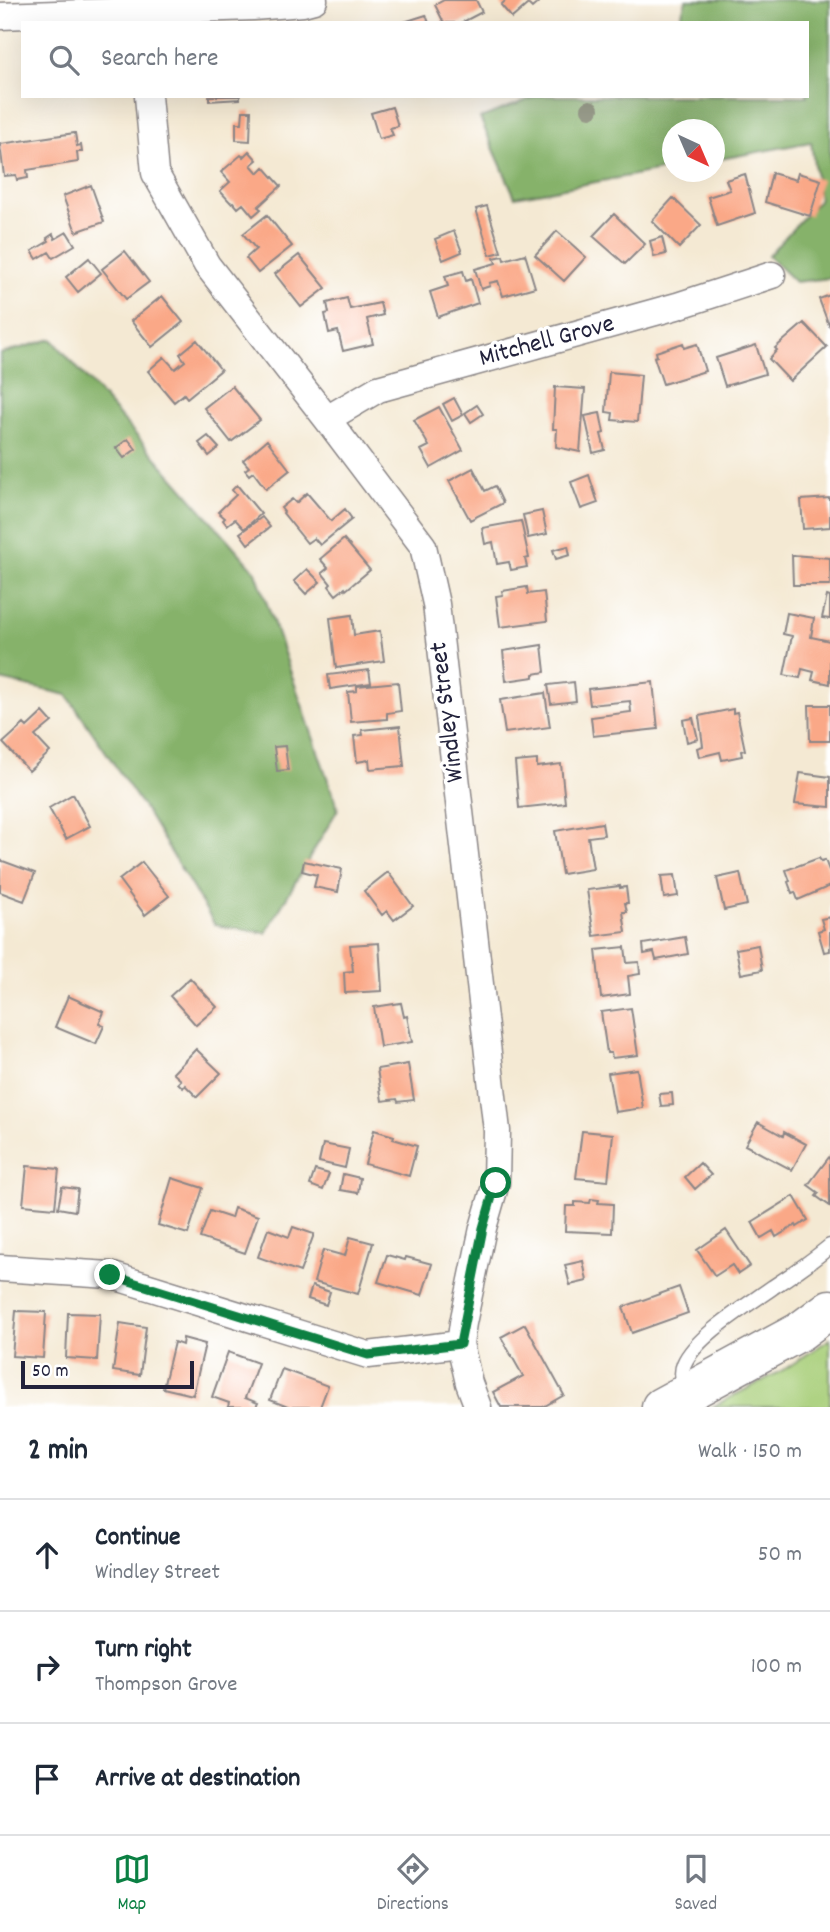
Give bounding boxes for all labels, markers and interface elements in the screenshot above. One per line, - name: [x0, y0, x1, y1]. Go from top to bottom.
- search box: [21, 21, 809, 98]
- icon: search: [45, 41, 83, 79]
- text: Search here: [101, 41, 219, 78]
- north arrow: [662, 119, 725, 182]
- street label: Mitchell Grove: [475, 306, 619, 378]
- street label: Windley Street: [421, 639, 475, 784]
- route start: [480, 1167, 511, 1198]
- route end: [94, 1259, 125, 1290]
- scale bar: [21, 1358, 194, 1390]
- text: 50 m: [32, 1359, 69, 1386]
- text: 2 min: [28, 1431, 88, 1474]
- text: Walk · 150 m: [698, 1436, 802, 1469]
- text: Continue: [95, 1520, 180, 1557]
- icon: ahead: [28, 1536, 66, 1574]
- text: 50 m: [758, 1539, 802, 1572]
- text: Windley Street: [95, 1557, 220, 1590]
- text: Turn right: [95, 1632, 192, 1669]
- icon: right: [28, 1648, 66, 1686]
- text: 100 m: [751, 1651, 802, 1684]
- text: Thompson Grove: [95, 1669, 237, 1702]
- icon: arrive: [28, 1760, 66, 1798]
- text: Arrive at destination: [95, 1761, 300, 1798]
- tab: Map: [113, 1850, 151, 1919]
- tab: Directions: [377, 1850, 449, 1919]
- tab: Saved: [675, 1850, 717, 1919]

